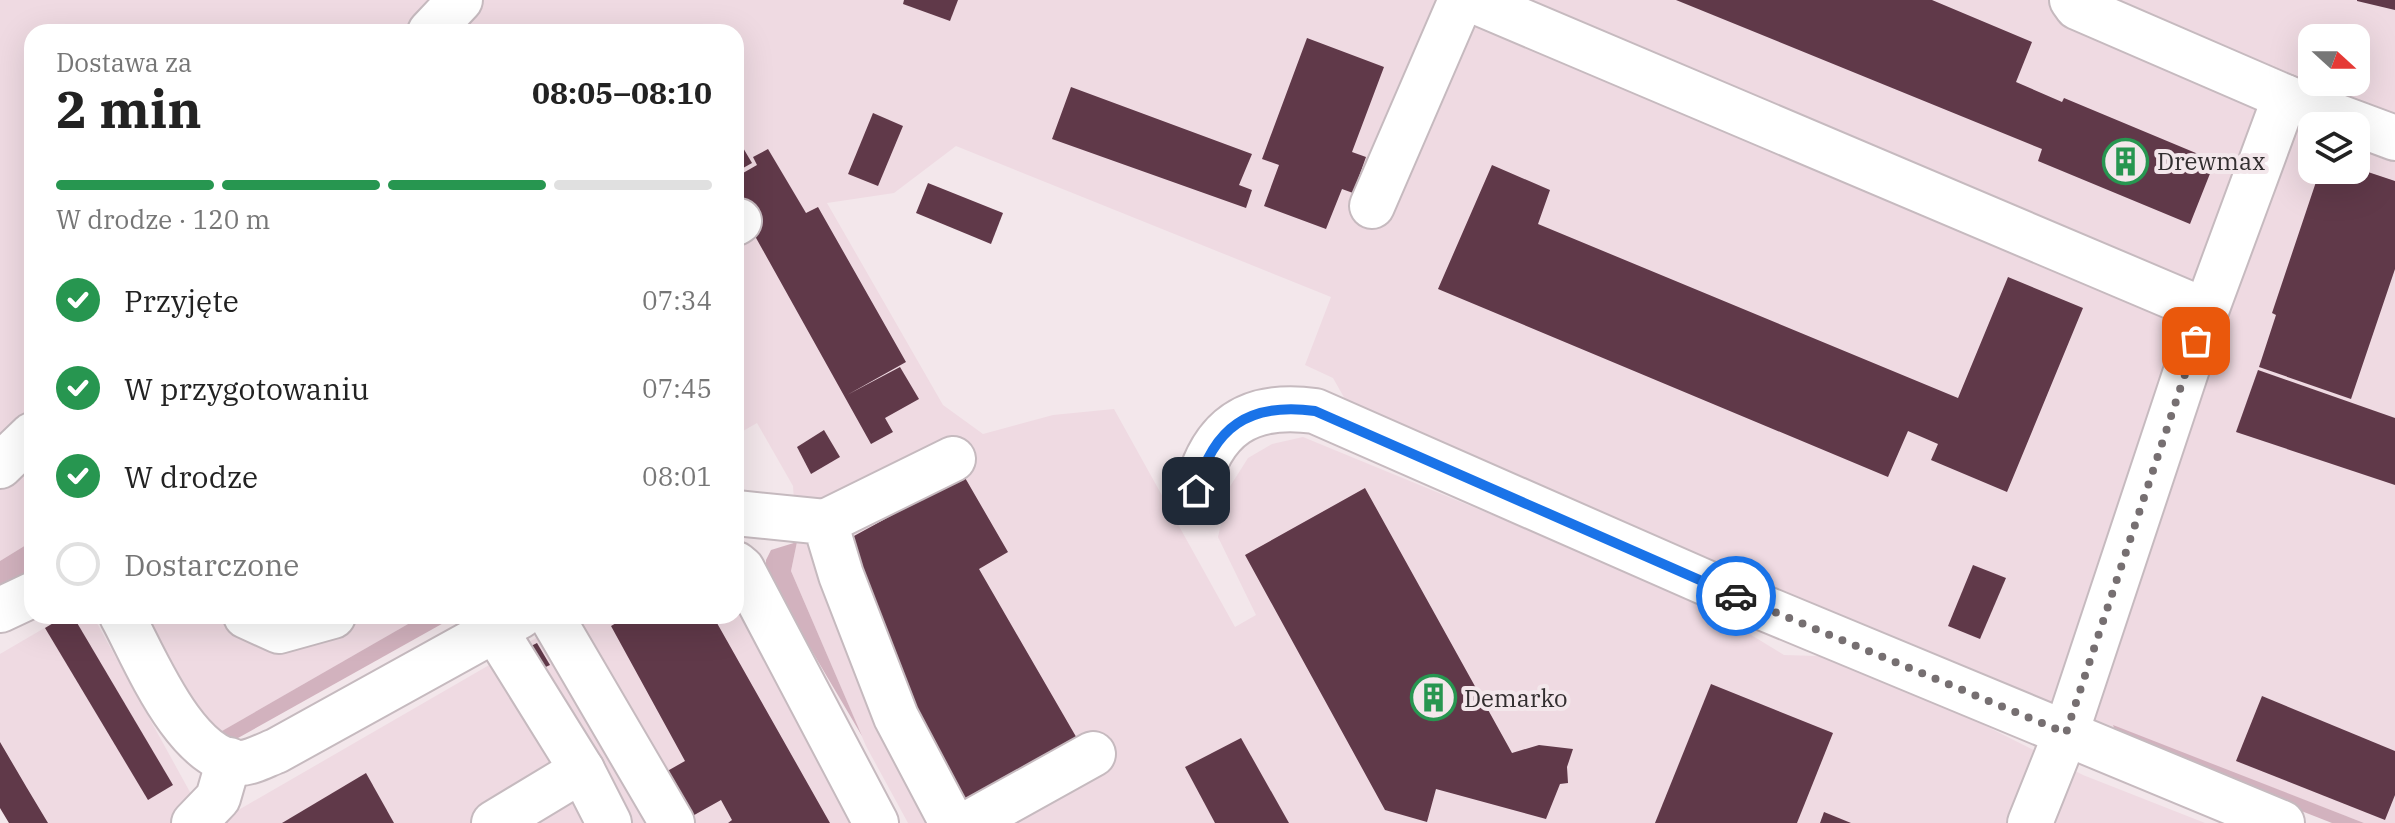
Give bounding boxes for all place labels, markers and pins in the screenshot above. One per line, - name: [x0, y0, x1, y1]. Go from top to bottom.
- building icon: Drewmax: [2102, 137, 2150, 185]
- place label: Drewmax: [2157, 145, 2266, 177]
- pin: [2162, 307, 2230, 375]
- pin: [1162, 457, 1230, 525]
- building icon: Demarko: [1409, 674, 1457, 722]
- place label: Demarko: [1464, 682, 1568, 714]

